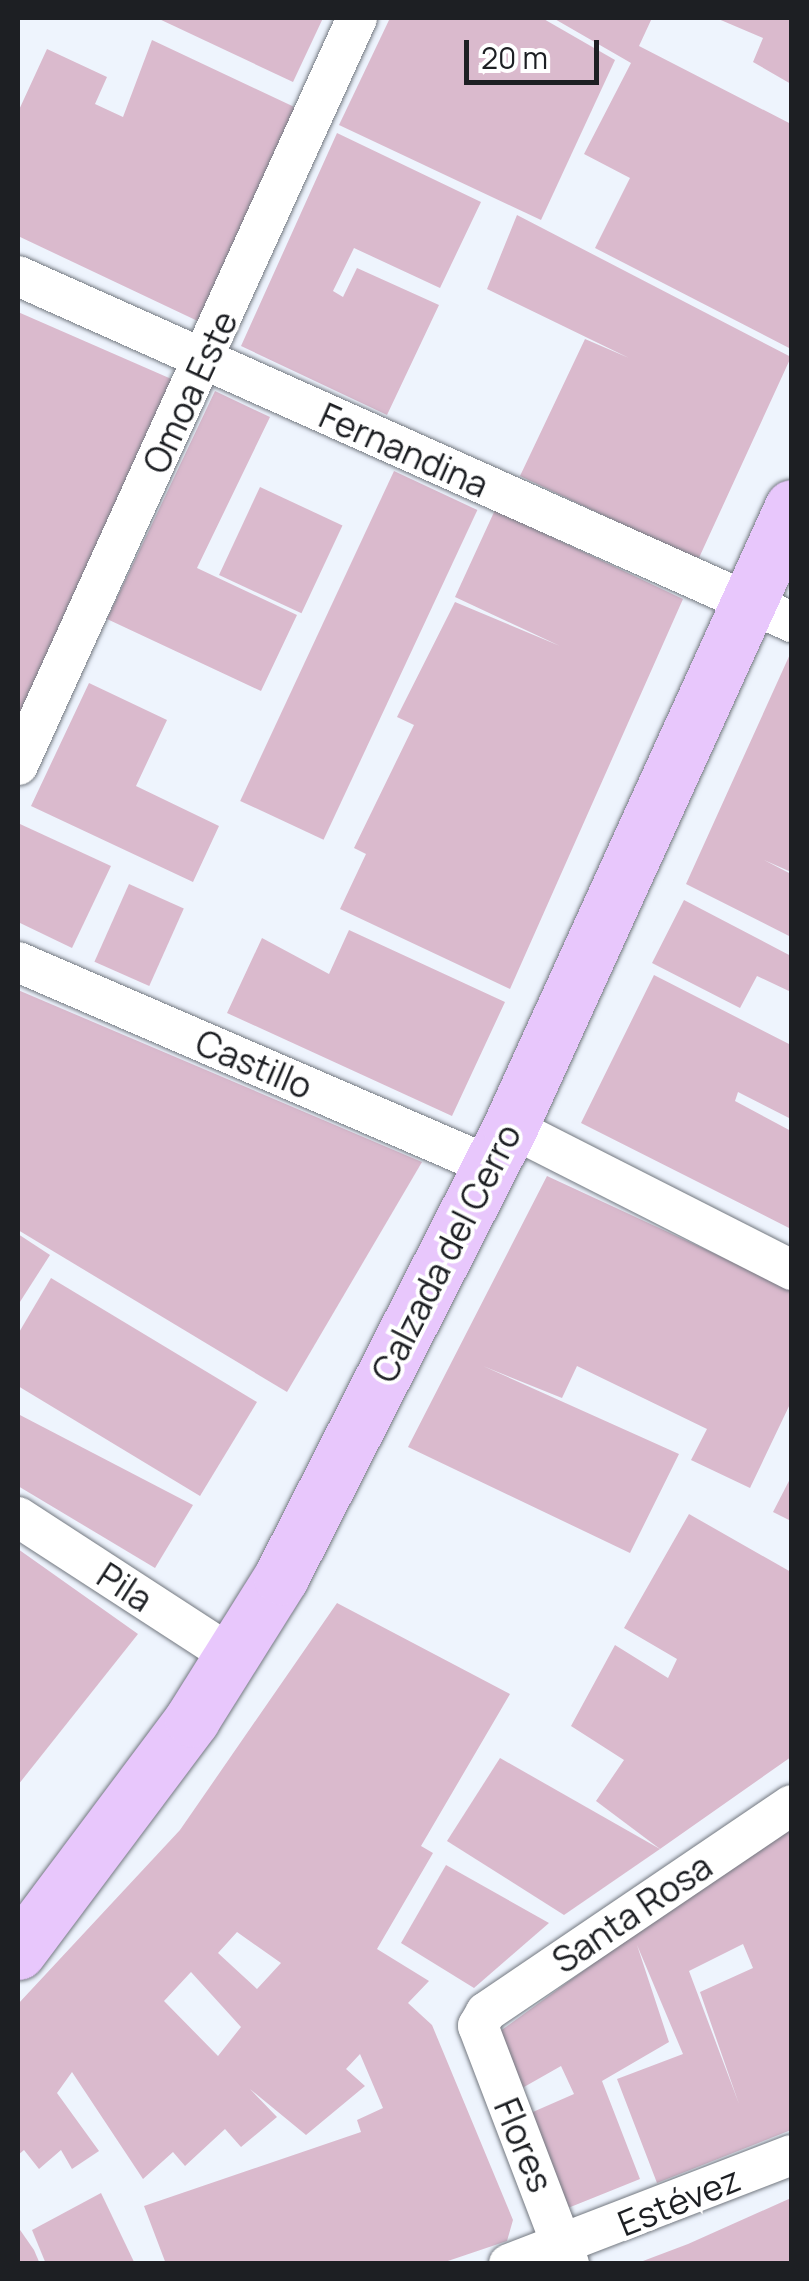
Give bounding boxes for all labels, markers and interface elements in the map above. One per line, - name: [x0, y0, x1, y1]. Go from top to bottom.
- scale bar: [469, 20, 604, 82]
- text: 20 m: [481, 37, 548, 78]
- street label: Omoa Este: [134, 304, 246, 480]
- street label: Fernandina: [313, 394, 495, 506]
- street label: Castillo: [190, 1021, 318, 1107]
- street label: Calzada del Cerro: [363, 1117, 529, 1389]
- street label: Pila: [90, 1554, 160, 1620]
- street label: Santa Rosa: [545, 1845, 719, 1981]
- street label: Flores: [486, 2092, 562, 2198]
- street label: Estévez: [612, 2158, 746, 2244]

